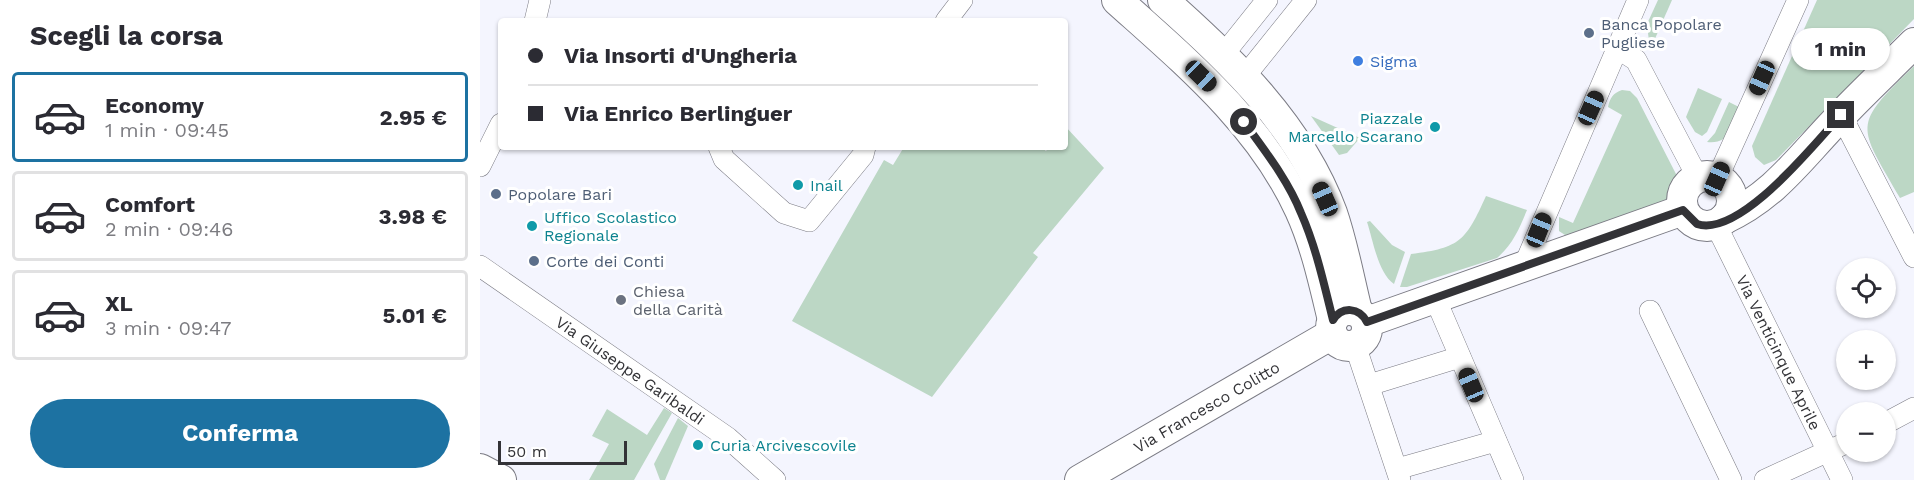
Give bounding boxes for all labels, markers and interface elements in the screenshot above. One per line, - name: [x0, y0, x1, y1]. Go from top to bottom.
- place label: Banca Popolare Pugliese: [1601, 15, 1722, 52]
- text: Scegli la corsa: [30, 20, 223, 52]
- marker: Banca Popolare Pugliese: [1582, 26, 1596, 40]
- callout: 1 min: [1792, 28, 1890, 70]
- text: 1 min: [1815, 37, 1866, 61]
- text: Via Insorti d'Ungheria: [564, 43, 797, 68]
- place label: Sigma: [1370, 52, 1417, 71]
- marker: Sigma: [1351, 54, 1365, 68]
- car: [1182, 57, 1220, 95]
- car: [1746, 58, 1778, 98]
- car: [1575, 88, 1607, 128]
- icon: car: [33, 90, 87, 144]
- text: Economy: [105, 93, 204, 118]
- text: Via Enrico Berlinguer: [564, 101, 792, 126]
- route end: [1827, 101, 1854, 128]
- text: 2.95 €: [380, 105, 447, 130]
- route start: [1230, 108, 1257, 135]
- place label: Piazzale Marcello Scarano: [1288, 109, 1423, 146]
- text: 1 min · 09:45: [105, 118, 229, 142]
- marker: Piazzale Marcello Scarano: [1428, 120, 1442, 134]
- car: [1701, 159, 1733, 199]
- place label: Inail: [810, 176, 843, 195]
- marker: Inail: [791, 178, 805, 192]
- car: [1309, 179, 1341, 219]
- place label: Popolare Bari: [508, 185, 612, 204]
- marker: Popolare Bari: [489, 187, 503, 201]
- icon: car: [33, 189, 87, 243]
- text: Comfort: [105, 192, 195, 217]
- text: 3.98 €: [378, 204, 447, 229]
- place label: Uffico Scolastico Regionale: [544, 208, 677, 245]
- car: [1524, 210, 1554, 250]
- text: 2 min · 09:46: [105, 217, 233, 241]
- marker: Uffico Scolastico Regionale: [525, 219, 539, 233]
- place label: Corte dei Conti: [546, 252, 664, 271]
- marker: Corte dei Conti: [527, 254, 541, 268]
- map controls: [1836, 258, 1896, 462]
- button: locate: [1836, 258, 1896, 318]
- street label: Via Venticinque Aprile: [1732, 272, 1825, 433]
- place label: Chiesa della Carità: [633, 282, 723, 319]
- icon: car: [33, 288, 87, 342]
- text: XL: [105, 291, 133, 316]
- marker: Chiesa della Carità: [614, 293, 628, 307]
- text: 5.01 €: [383, 303, 447, 328]
- street label: Via Giuseppe Garibaldi: [552, 313, 708, 429]
- text: 3 min · 09:47: [105, 316, 232, 340]
- button: +: [1836, 330, 1896, 390]
- street label: Via Francesco Colitto: [1130, 357, 1283, 457]
- car: [1456, 365, 1486, 405]
- button: Conferma: [30, 399, 450, 468]
- button: −: [1836, 402, 1896, 462]
- place label: Curia Arcivescovile: [710, 436, 856, 455]
- scale bar: [498, 438, 627, 466]
- marker: Curia Arcivescovile: [691, 438, 705, 452]
- text: 50 m: [507, 442, 547, 461]

